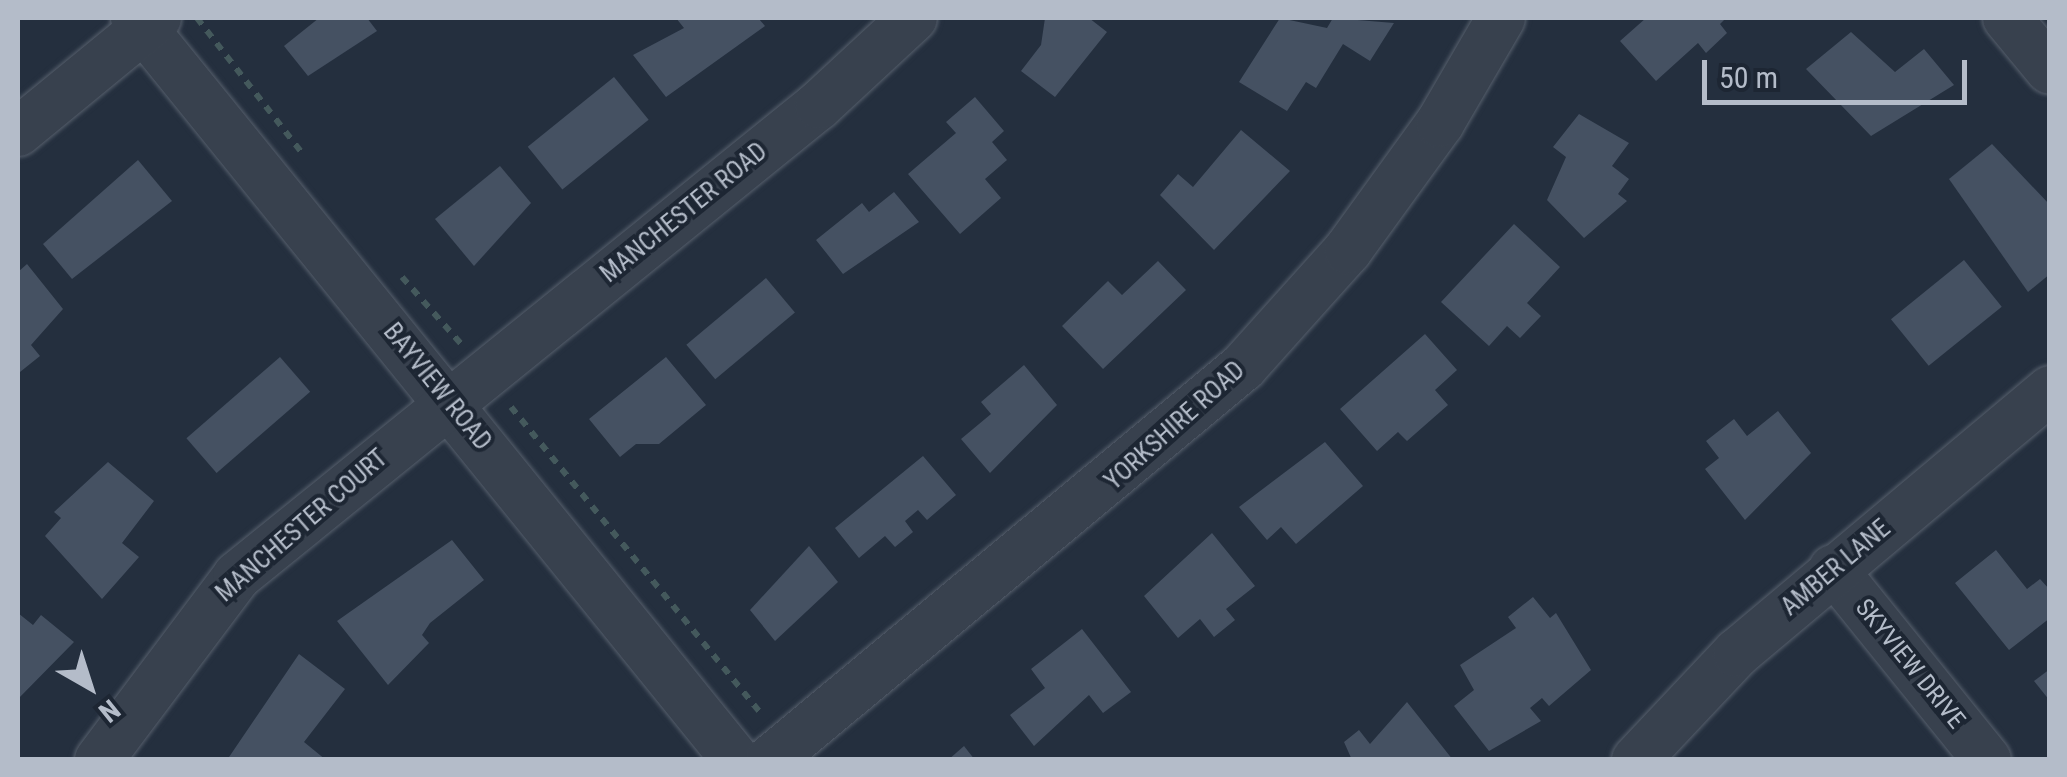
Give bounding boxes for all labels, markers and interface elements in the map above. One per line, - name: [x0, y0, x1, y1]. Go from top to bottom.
- scale bar: [1707, 40, 1972, 102]
- text: 50 m: [1719, 60, 1778, 95]
- street label: MANCHESTER ROAD: [595, 137, 773, 289]
- street label: BAYVIEW ROAD: [377, 318, 497, 456]
- street label: YORKSHIRE ROAD: [1099, 355, 1251, 497]
- street label: MANCHESTER COURT: [210, 443, 394, 609]
- street label: AMBER LANE: [1775, 514, 1897, 622]
- street label: SKYVIEW DRIVE: [1849, 593, 1971, 735]
- north arrow: [40, 637, 140, 737]
- text: N: [92, 692, 126, 729]

